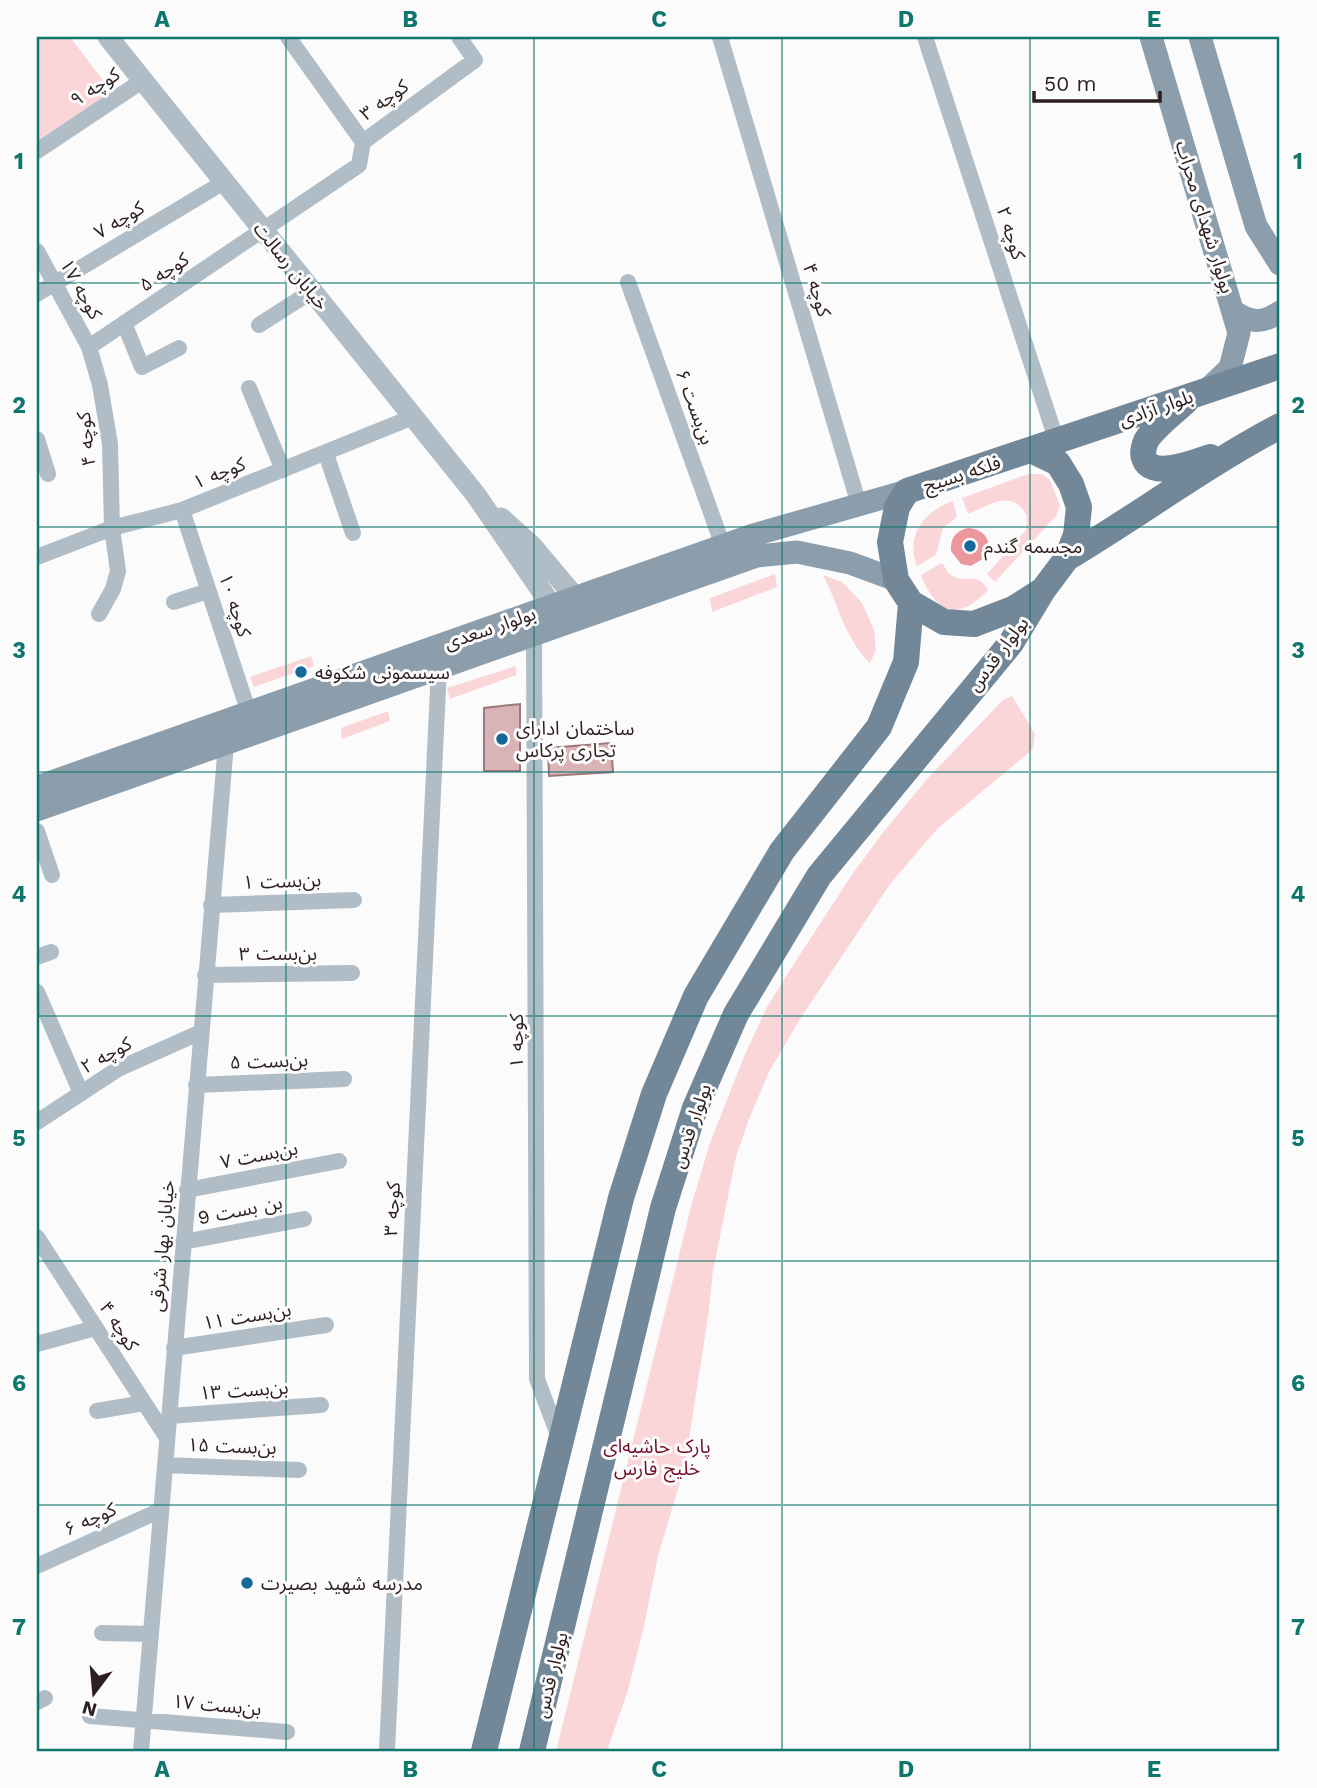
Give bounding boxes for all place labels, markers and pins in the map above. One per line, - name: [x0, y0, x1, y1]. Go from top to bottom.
- place label: مجسمه گندم: [984, 535, 1083, 561]
- marker: مجسمه گندم: [962, 538, 978, 554]
- place label: سیسمونی شکوفه: [315, 661, 450, 684]
- marker: سیسمونی شکوفه: [293, 664, 309, 680]
- place label: ساختمان ادارای تجاری پرکاس: [516, 717, 634, 763]
- marker: ساختمان ادارای تجاری پرکاس: [494, 731, 510, 747]
- place label: مدرسه شهید بصیرت: [261, 1572, 423, 1595]
- marker: مدرسه شهید بصیرت: [239, 1575, 255, 1591]

